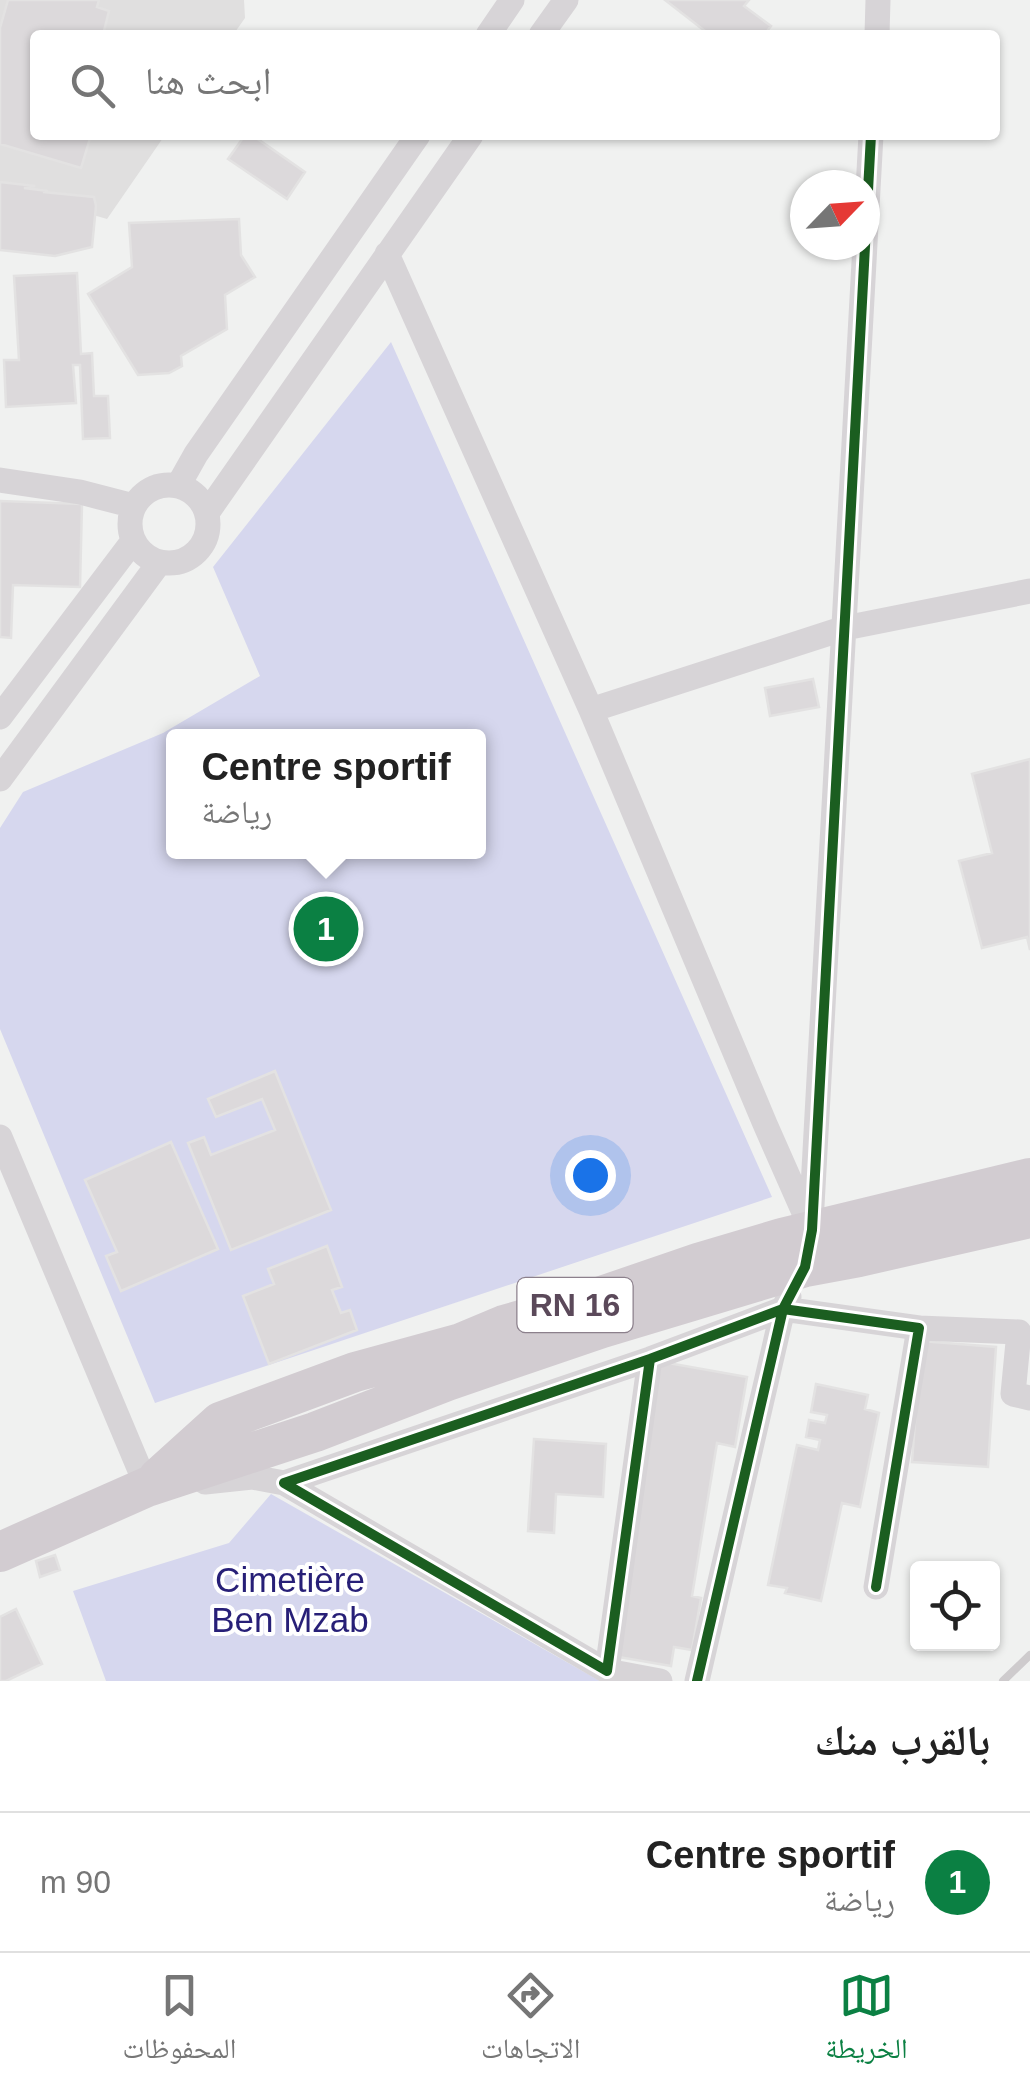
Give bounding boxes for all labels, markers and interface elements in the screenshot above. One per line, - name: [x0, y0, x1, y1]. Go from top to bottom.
- search box: [30, 30, 1000, 140]
- icon: search: [65, 58, 120, 113]
- text: ابحث هنا: [145, 60, 271, 102]
- north arrow: [790, 170, 880, 260]
- popup: [166, 729, 486, 859]
- text: Centre sportif: [201, 746, 451, 788]
- text: رياضة: [201, 794, 272, 830]
- pin: 1: [294, 892, 358, 966]
- your location: [565, 1150, 616, 1201]
- road number: RN 16: [518, 1278, 632, 1332]
- park label: Cimetière Ben Mzab: [211, 1560, 369, 1639]
- map controls: [910, 1561, 1000, 1651]
- button: locate: [910, 1561, 1000, 1651]
- text: بالقرب منك: [814, 1717, 990, 1764]
- text: Centre sportif: [646, 1834, 895, 1876]
- text: 90 m: [40, 1864, 111, 1900]
- text: 1: [949, 1864, 966, 1900]
- text: رياضة: [824, 1882, 895, 1918]
- tab: المحفوظات: [122, 1968, 236, 2076]
- tab: الاتجاهات: [481, 1968, 580, 2076]
- tab: الخريطة: [825, 1968, 908, 2076]

